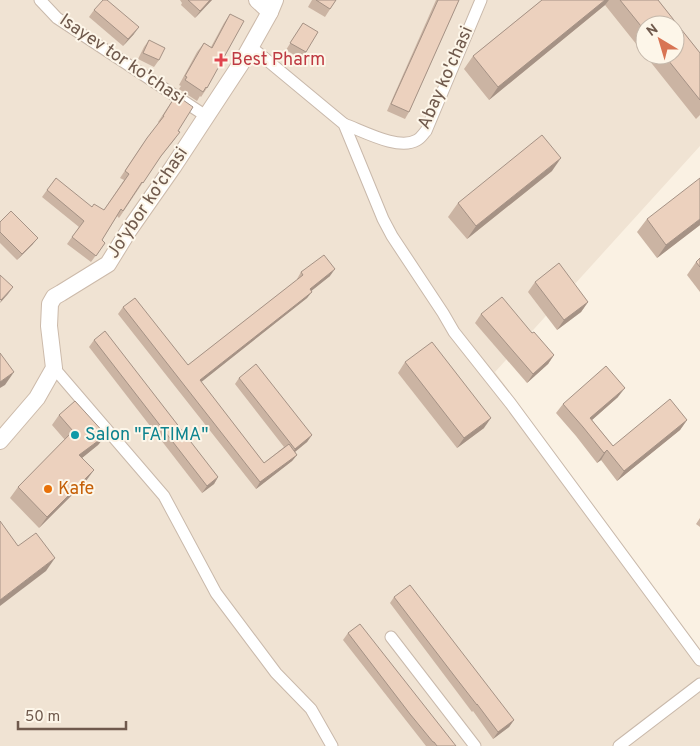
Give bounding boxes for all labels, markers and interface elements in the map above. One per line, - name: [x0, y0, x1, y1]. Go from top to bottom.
- street label: Isayev tor ko'chasi: [55, 9, 189, 111]
- north arrow: [635, 15, 685, 65]
- text: N: [644, 21, 662, 41]
- street label: Abay ko'chasi: [413, 23, 479, 133]
- place label: Best Pharm: [231, 49, 325, 72]
- marker: Best Pharm: [215, 54, 227, 66]
- street label: Jo'ybor ko'chasi: [102, 143, 194, 263]
- place label: Salon "FATIMA": [85, 424, 208, 447]
- marker: Salon "FATIMA": [69, 429, 81, 441]
- place label: Kafe: [58, 478, 94, 501]
- marker: Kafe: [42, 483, 54, 495]
- scale bar: [18, 698, 125, 730]
- text: 50 m: [25, 708, 60, 727]

